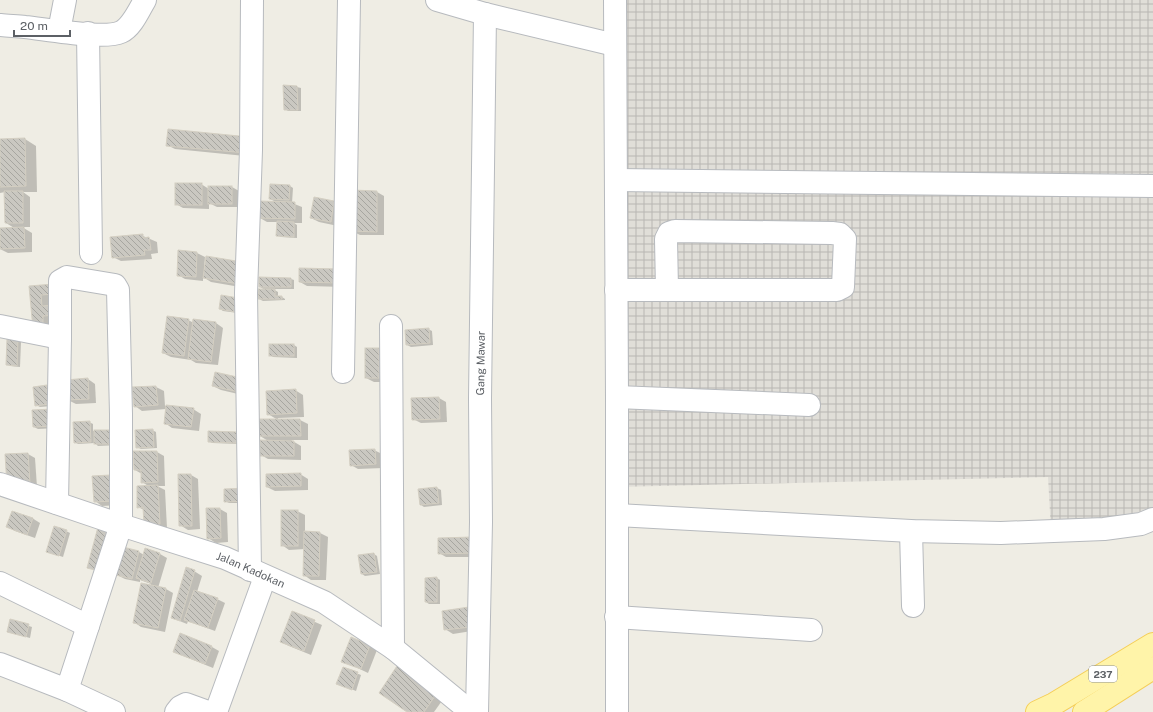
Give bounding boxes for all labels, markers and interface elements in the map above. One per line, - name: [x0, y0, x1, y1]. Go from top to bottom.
- scale bar: [14, 12, 70, 38]
- text: 20 m: [20, 19, 48, 33]
- street label: Gang Mawar: [474, 331, 487, 395]
- street label: Jalan Kadokan: [215, 550, 287, 590]
- road number: 237: [1089, 666, 1117, 682]

